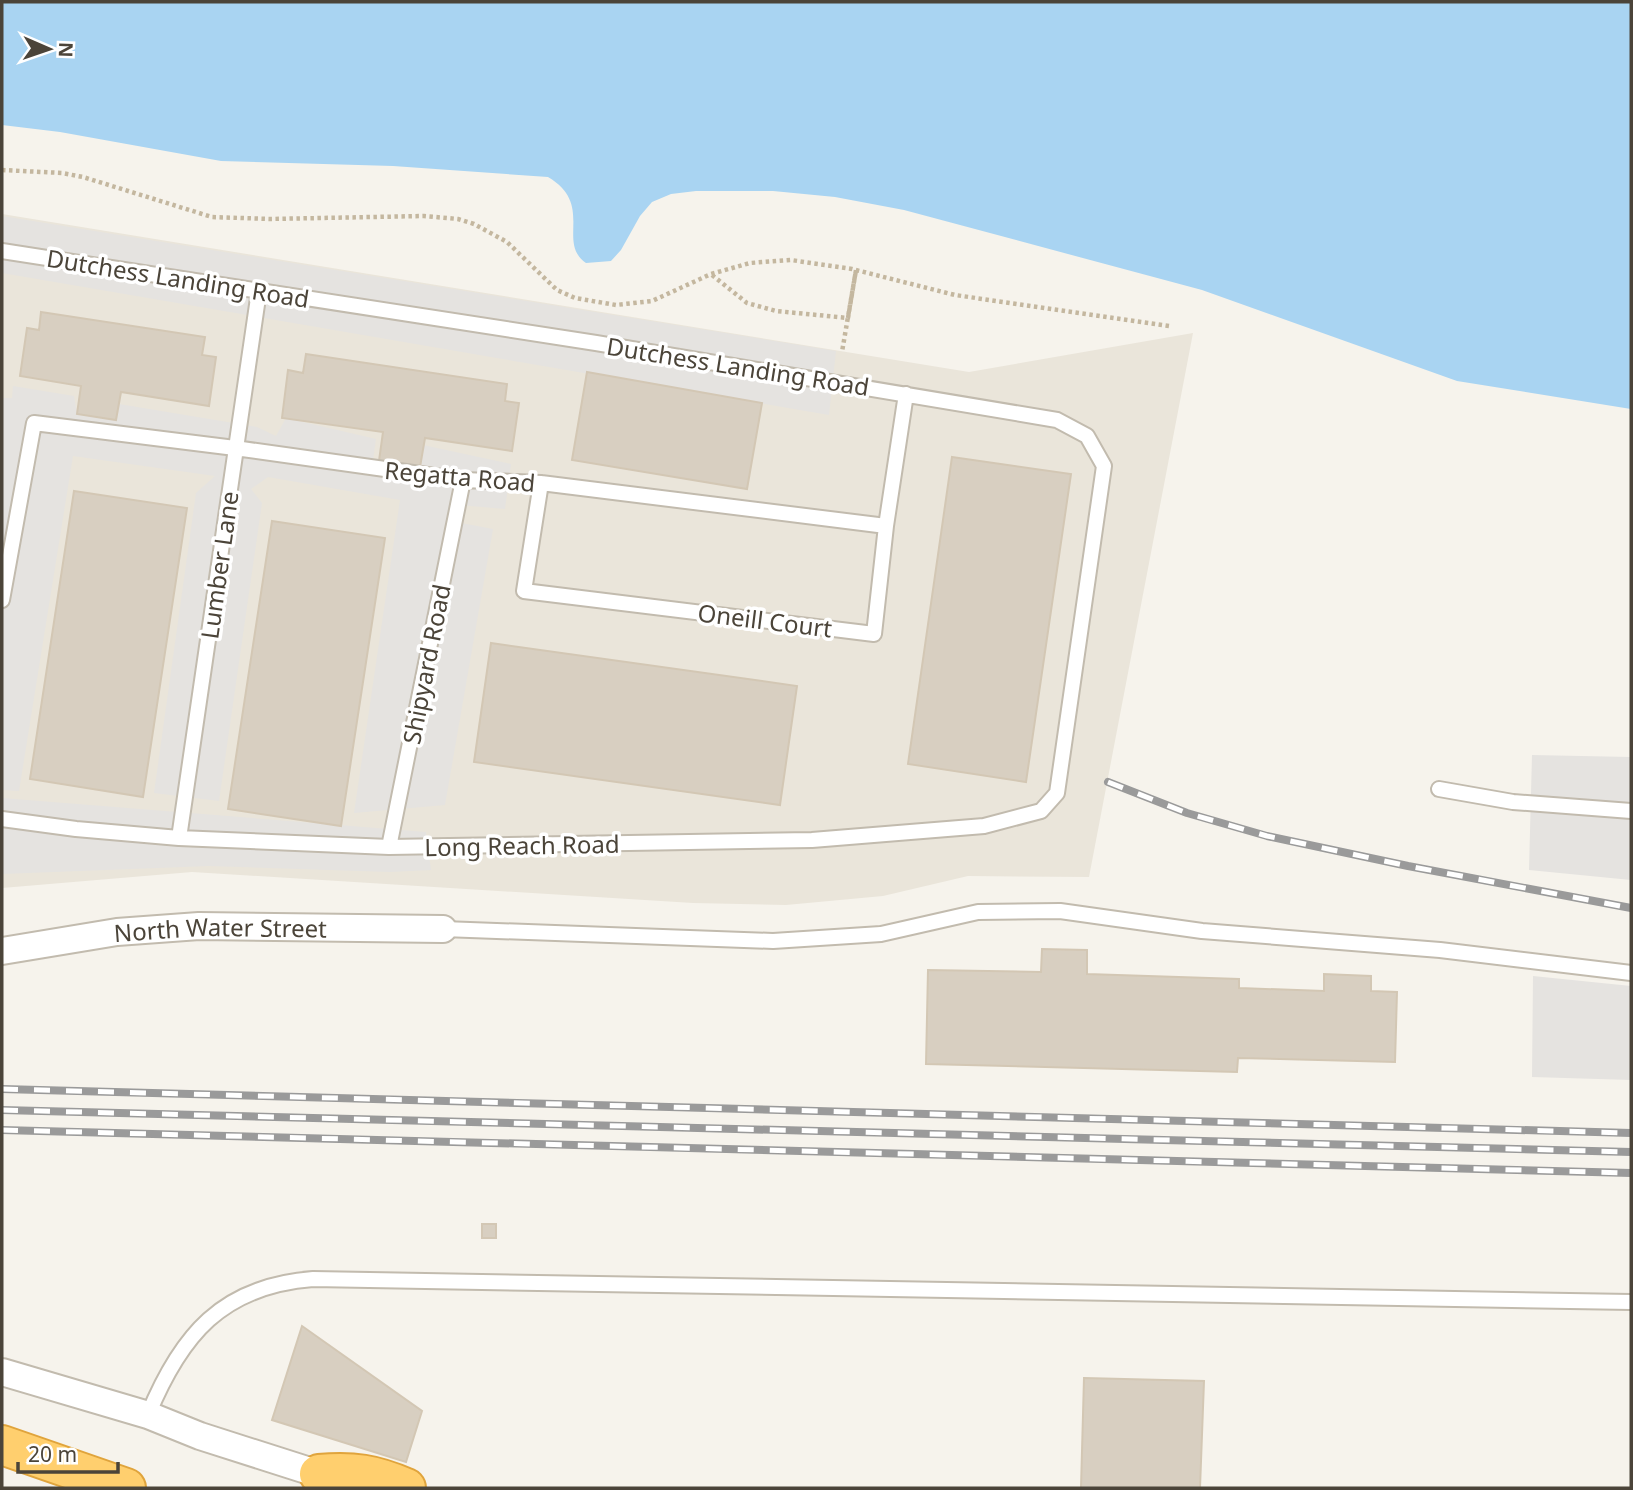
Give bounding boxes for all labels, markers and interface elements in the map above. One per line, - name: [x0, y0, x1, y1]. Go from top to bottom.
- north arrow: [14, 14, 84, 84]
- text: N: [53, 41, 79, 58]
- street label: Dutchess Landing Road: [44, 241, 312, 315]
- street label: Dutchess Landing Road: [604, 329, 872, 403]
- street label: Regatta Road: [383, 453, 537, 499]
- street label: Lumber Lane: [192, 489, 246, 641]
- street label: Shipyard Road: [394, 581, 458, 747]
- street label: Oneill Court: [696, 595, 834, 645]
- street label: Long Reach Road: [424, 827, 620, 863]
- street label: North Water Street: [113, 909, 327, 949]
- scale bar: [18, 1430, 117, 1474]
- text: 20 m: [28, 1440, 77, 1468]

